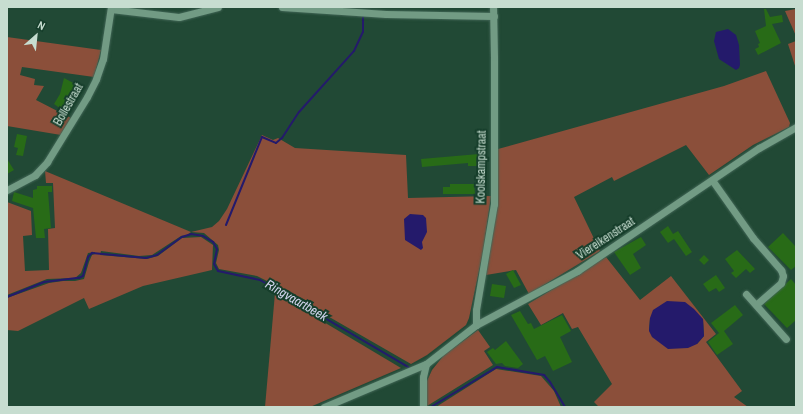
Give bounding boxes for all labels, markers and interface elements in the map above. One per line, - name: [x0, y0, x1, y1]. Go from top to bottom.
- north arrow: [16, 16, 56, 56]
- text: N: [35, 18, 48, 33]
- street label: Bollestraat: [51, 81, 87, 129]
- street label: Koolskampstraat: [474, 130, 490, 204]
- street label: Viereikenstraat: [574, 215, 638, 263]
- water label: Ringvaartbeek: [262, 277, 330, 325]

